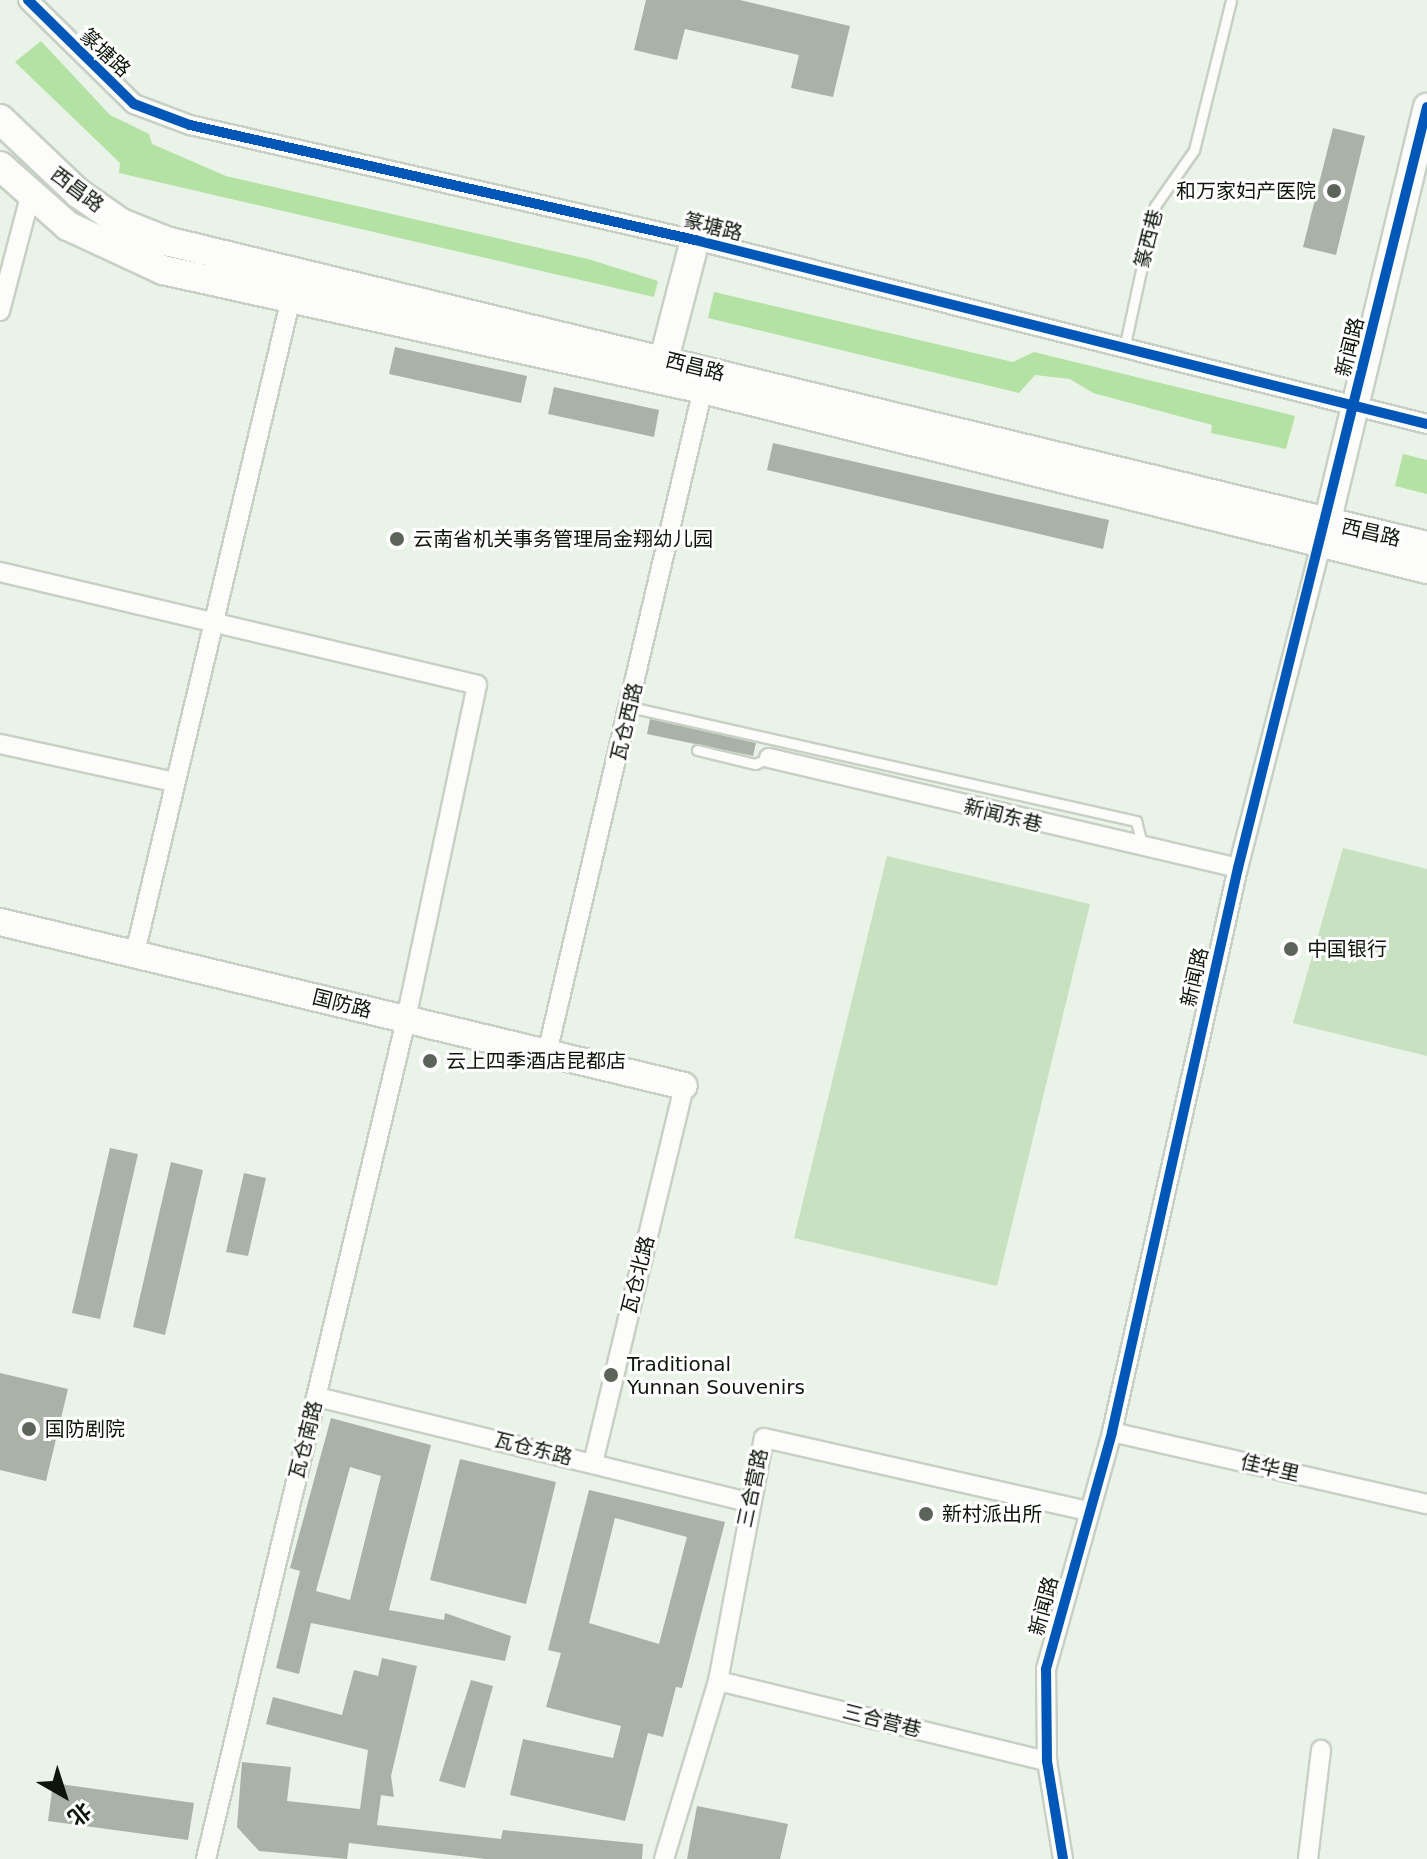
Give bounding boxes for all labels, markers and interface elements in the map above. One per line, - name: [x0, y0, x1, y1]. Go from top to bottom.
- street label: 篆塘路: [75, 24, 135, 82]
- street label: 西昌路: [46, 162, 108, 218]
- place label: 和万家妇产医院: [1176, 179, 1316, 203]
- marker: 和万家妇产医院: [1323, 180, 1345, 202]
- street label: 篆西巷: [1130, 207, 1168, 271]
- street label: 篆塘路: [681, 208, 745, 246]
- street label: 新闻路: [1331, 315, 1369, 379]
- street label: 西昌路: [663, 348, 727, 386]
- street label: 西昌路: [1339, 515, 1403, 551]
- place label: 云南省机关事务管理局金翔幼儿园: [413, 527, 713, 551]
- marker: 云南省机关事务管理局金翔幼儿园: [388, 530, 406, 548]
- street label: 瓦仓西路: [606, 680, 648, 764]
- street label: 新闻东巷: [961, 795, 1045, 837]
- place label: 中国银行: [1307, 937, 1387, 961]
- marker: 中国银行: [1282, 940, 1300, 958]
- street label: 新闻路: [1177, 945, 1213, 1009]
- street label: 国防路: [310, 985, 374, 1023]
- place label: 云上四季酒店昆都店: [446, 1049, 626, 1073]
- marker: 云上四季酒店昆都店: [421, 1052, 439, 1070]
- street label: 瓦仓北路: [617, 1233, 659, 1317]
- place label: Traditional Yunnan Souvenirs: [627, 1352, 805, 1399]
- marker: Traditional Yunnan Souvenirs: [602, 1366, 620, 1384]
- street label: 瓦仓南路: [285, 1398, 327, 1482]
- place label: 国防剧院: [45, 1417, 125, 1441]
- marker: 国防剧院: [20, 1420, 38, 1438]
- street label: 瓦仓东路: [491, 1428, 575, 1470]
- street label: 三合营路: [733, 1446, 773, 1530]
- street label: 佳华里: [1238, 1450, 1302, 1486]
- place label: 新村派出所: [942, 1502, 1042, 1526]
- marker: 新村派出所: [917, 1505, 935, 1523]
- street label: 新闻路: [1025, 1574, 1063, 1638]
- street label: 三合营巷: [840, 1700, 924, 1742]
- north arrow: [24, 1755, 104, 1835]
- text: 北: [63, 1797, 96, 1831]

